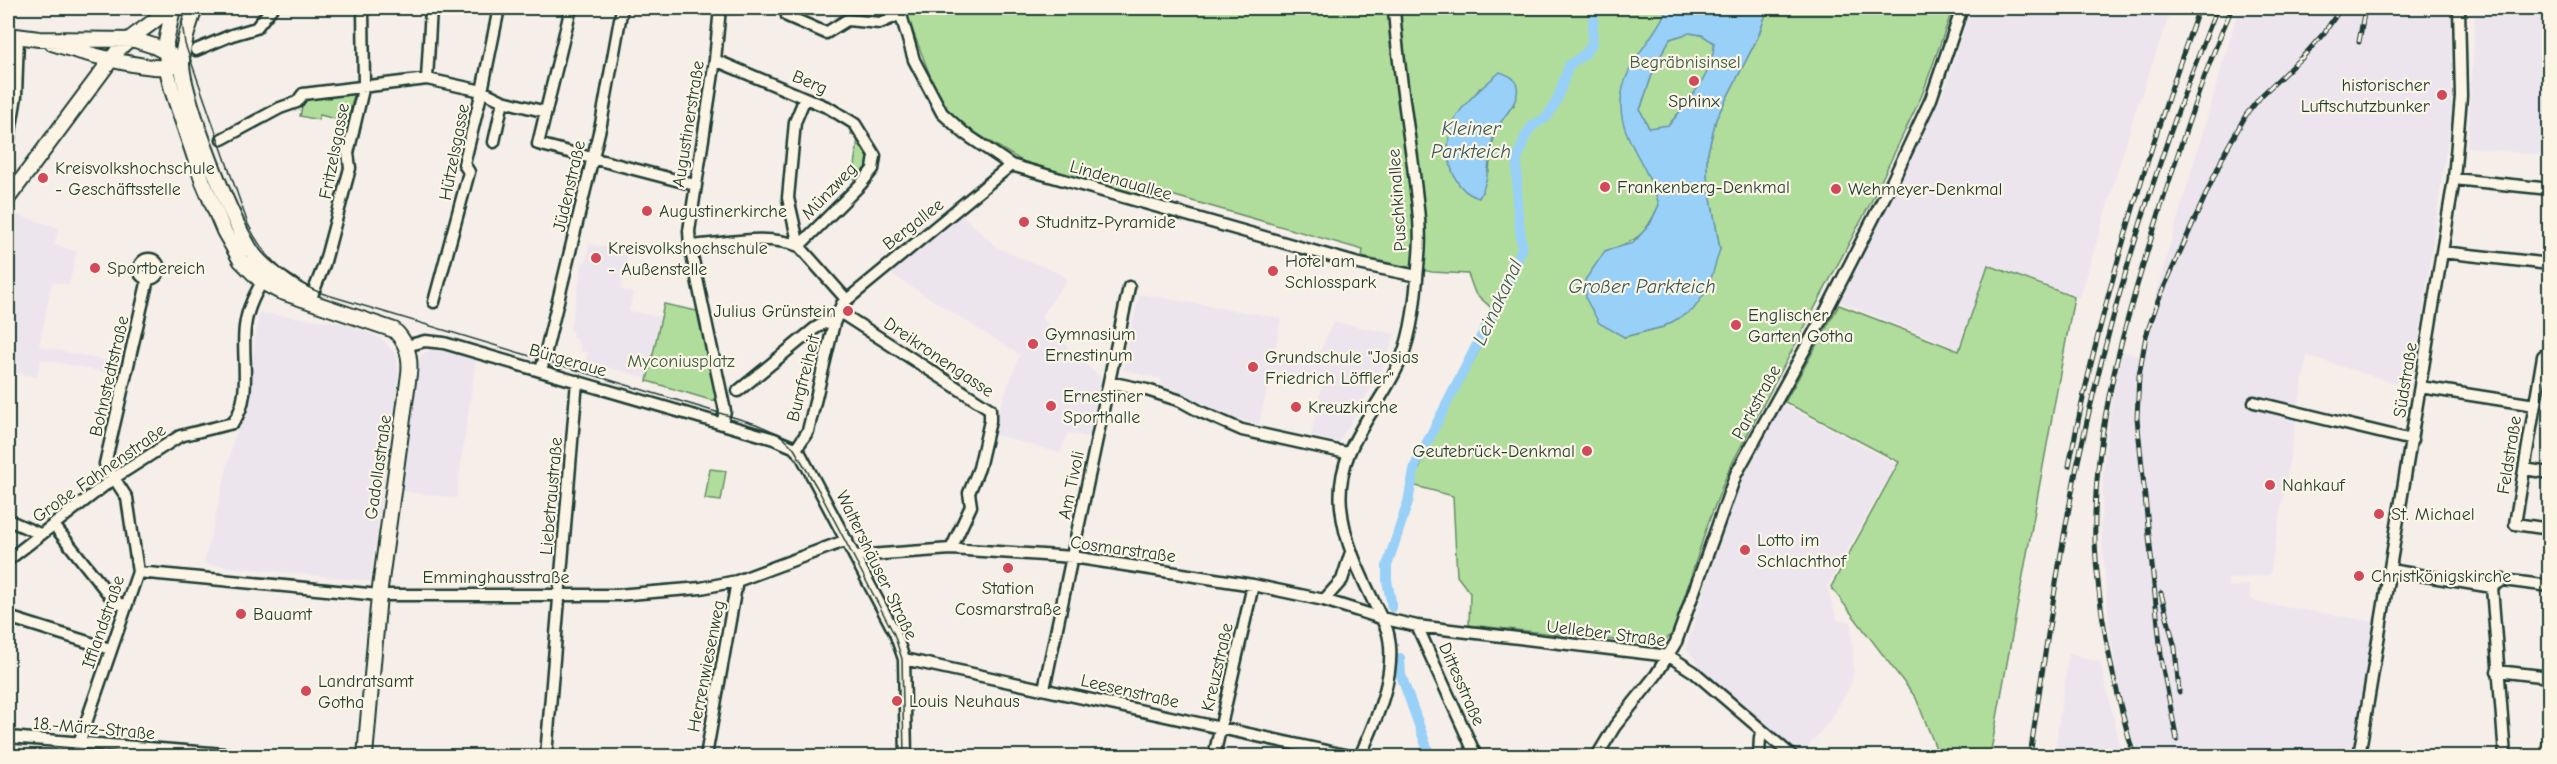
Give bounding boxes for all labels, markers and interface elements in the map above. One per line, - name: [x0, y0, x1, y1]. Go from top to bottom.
- park label: Begräbnisinsel: [1629, 52, 1741, 73]
- street label: Augustinerstraße: [668, 59, 709, 189]
- street label: Berg: [789, 66, 831, 99]
- marker: Sphinx: [1687, 74, 1701, 88]
- place label: historischer Luftschutzbunker: [2301, 75, 2431, 117]
- marker: historischer Luftschutzbunker: [2435, 88, 2449, 102]
- place label: Sphinx: [1668, 91, 1720, 112]
- street label: Fritzelsgasse: [315, 101, 354, 201]
- street label: Hützelsgasse: [435, 102, 474, 202]
- water label: Kleiner Parkteich: [1431, 117, 1511, 163]
- street label: Jüdenstraße: [549, 138, 590, 234]
- street label: Puschkinallee: [1383, 148, 1412, 252]
- street label: Lindenauallee: [1067, 156, 1174, 205]
- place label: Kreisvolkshochschule - Geschäftsstelle: [55, 158, 215, 200]
- street label: Münzweg: [797, 158, 862, 224]
- marker: Kreisvolkshochschule - Geschäftsstelle: [36, 171, 50, 185]
- place label: Frankenberg-Denkmal: [1617, 177, 1790, 198]
- place label: Wehmeyer-Denkmal: [1848, 179, 2003, 200]
- marker: Frankenberg-Denkmal: [1598, 180, 1612, 194]
- marker: Wehmeyer-Denkmal: [1829, 182, 1843, 196]
- street label: Bergallee: [879, 194, 948, 255]
- place label: Augustinerkirche: [659, 201, 787, 222]
- marker: Augustinerkirche: [640, 204, 654, 218]
- place label: Studnitz-Pyramide: [1036, 212, 1176, 233]
- marker: Studnitz-Pyramide: [1017, 215, 1031, 229]
- place label: Kreisvolkshochschule - Außenstelle: [608, 238, 768, 280]
- marker: Kreisvolkshochschule - Außenstelle: [589, 251, 603, 265]
- place label: Hotel am Schlosspark: [1285, 251, 1377, 293]
- water label: Leinakanal: [1468, 255, 1527, 349]
- place label: Sportbereich: [107, 258, 205, 279]
- marker: Sportbereich: [88, 261, 102, 275]
- marker: Hotel am Schlosspark: [1266, 264, 1280, 278]
- water label: Großer Parkteich: [1568, 275, 1716, 298]
- place label: Julius Grünstein: [713, 301, 836, 322]
- marker: Julius Grünstein: [841, 304, 855, 318]
- place label: Englischer Garten Gotha: [1748, 305, 1853, 347]
- street label: Dreikronengasse: [880, 313, 998, 402]
- street label: Bohnstedtstraße: [85, 314, 134, 439]
- marker: Englischer Garten Gotha: [1729, 318, 1743, 332]
- place label: Gymnasium Ernestinum: [1045, 324, 1136, 366]
- street label: Burgfreiheit: [782, 331, 825, 424]
- marker: Gymnasium Ernestinum: [1026, 337, 1040, 351]
- street label: Bürgeraue: [527, 339, 609, 382]
- street label: Südstraße: [2389, 341, 2422, 419]
- place label: Grundschule "Josias Friedrich Löffler": [1265, 347, 1419, 389]
- park label: Myconiusplatz: [627, 351, 735, 372]
- marker: Grundschule "Josias Friedrich Löffler": [1246, 360, 1260, 374]
- street label: Parkstraße: [1727, 361, 1785, 443]
- place label: Ernestiner Sporthalle: [1063, 386, 1144, 428]
- place label: Kreuzkirche: [1308, 397, 1398, 418]
- marker: Ernestiner Sporthalle: [1044, 399, 1058, 413]
- marker: Kreuzkirche: [1289, 400, 1303, 414]
- street label: Gadollastraße: [361, 413, 396, 521]
- street label: Feldstraße: [2493, 414, 2526, 496]
- street label: Große Fahnenstraße: [28, 419, 170, 527]
- street label: Liebetraustraße: [536, 436, 567, 556]
- place label: Geutebrück-Denkmal: [1413, 441, 1575, 462]
- marker: Geutebrück-Denkmal: [1580, 444, 1594, 458]
- street label: Am Tivoli: [1054, 449, 1089, 521]
- place label: Nahkauf: [2282, 475, 2346, 496]
- marker: Nahkauf: [2263, 478, 2277, 492]
- street label: Waltershäuser Straße: [831, 487, 922, 643]
- place label: St. Michael: [2391, 504, 2475, 525]
- marker: St. Michael: [2372, 507, 2386, 521]
- place label: Lotto im Schlachthof: [1757, 530, 1847, 572]
- street label: Cosmarstraße: [1069, 532, 1177, 567]
- marker: Lotto im Schlachthof: [1738, 543, 1752, 557]
- marker: Station Cosmarstraße: [1001, 561, 1015, 575]
- place label: Christkönigskirche: [2371, 566, 2511, 587]
- street label: Emminghausstraße: [422, 567, 570, 588]
- marker: Christkönigskirche: [2352, 569, 2366, 583]
- street label: Ifflandstraße: [78, 573, 129, 671]
- place label: Station Cosmarstraße: [955, 578, 1061, 620]
- street label: Herrenwiesenweg: [683, 598, 730, 734]
- place label: Bauamt: [253, 604, 313, 625]
- marker: Bauamt: [234, 607, 248, 621]
- street label: Uelleber Straße: [1545, 616, 1667, 651]
- street label: Kreuzstraße: [1197, 621, 1238, 713]
- street label: Dittesstraße: [1434, 639, 1489, 729]
- street label: Leesenstraße: [1079, 670, 1181, 713]
- place label: Landratsamt Gotha: [318, 671, 414, 713]
- marker: Landratsamt Gotha: [299, 684, 313, 698]
- place label: Louis Neuhaus: [909, 691, 1020, 712]
- marker: Louis Neuhaus: [890, 694, 904, 708]
- street label: 18.-März-Straße: [32, 713, 156, 744]

